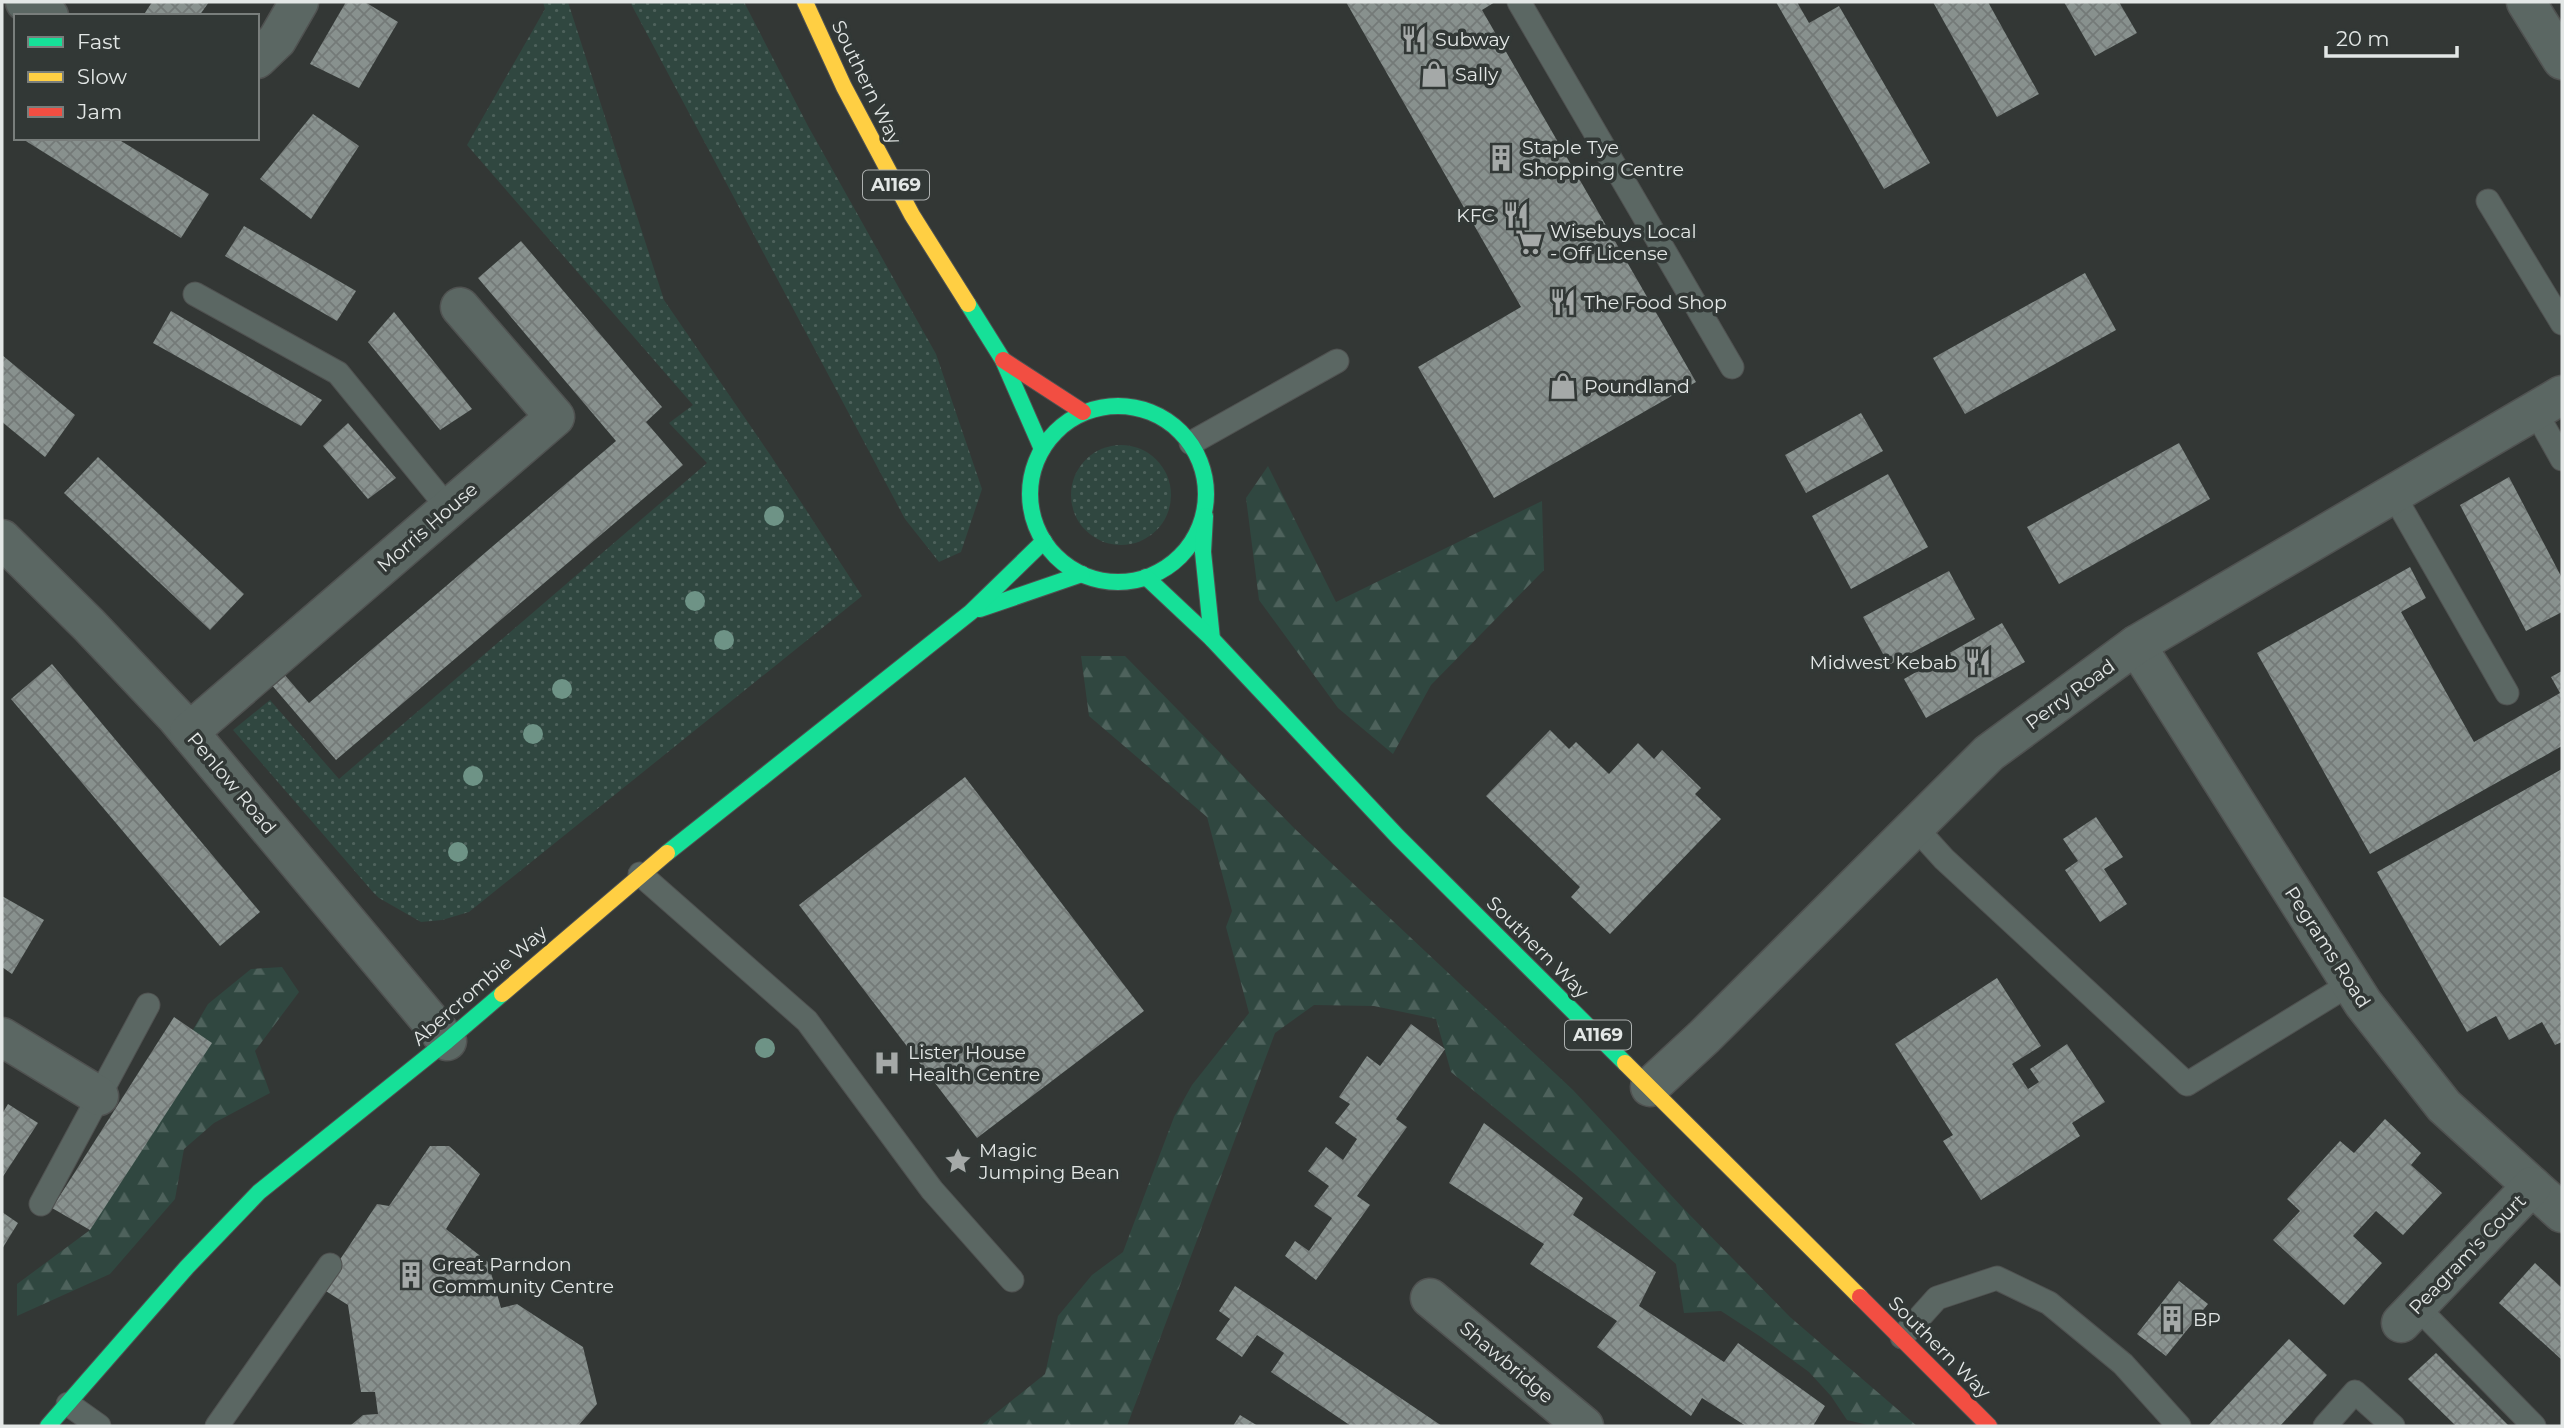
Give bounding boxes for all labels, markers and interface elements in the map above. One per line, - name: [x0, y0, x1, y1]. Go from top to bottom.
- legend: [14, 14, 259, 140]
- scale bar: [2326, 14, 2457, 58]
- street label: Southern Way: [827, 17, 907, 149]
- restaurant icon: Subway: [1399, 24, 1429, 54]
- text: 20 m: [2336, 26, 2390, 51]
- place label: Subway: [1435, 28, 1510, 51]
- text: Fast: [77, 29, 121, 54]
- shop icon: Sally: [1419, 59, 1449, 89]
- place label: Sally: [1455, 63, 1499, 86]
- text: Slow: [77, 64, 127, 89]
- text: Jam: [76, 99, 122, 124]
- place label: Staple Tye Shopping Centre: [1522, 136, 1684, 181]
- building icon: Staple Tye Shopping Centre: [1486, 143, 1516, 173]
- road number: A1169: [863, 170, 929, 200]
- restaurant icon: KFC: [1501, 200, 1531, 230]
- place label: KFC: [1456, 204, 1495, 227]
- place label: Wisebuys Local - Off License: [1550, 220, 1697, 265]
- supermarket icon: Wisebuys Local - Off License: [1514, 227, 1544, 257]
- restaurant icon: The Food Shop: [1548, 287, 1578, 317]
- place label: The Food Shop: [1584, 291, 1727, 314]
- shop icon: Poundland: [1548, 371, 1578, 401]
- place label: Poundland: [1584, 375, 1690, 398]
- street label: Morris House: [373, 478, 482, 577]
- restaurant icon: Midwest Kebab: [1963, 647, 1993, 677]
- place label: Midwest Kebab: [1810, 651, 1957, 674]
- street label: Perry Road: [2021, 654, 2119, 735]
- street label: Penlow Road: [182, 728, 281, 839]
- street label: Pegrams Road: [2280, 882, 2375, 1012]
- street label: Southern Way: [1482, 892, 1594, 1004]
- street label: Abercrombie Way: [407, 920, 552, 1050]
- road number: A1169: [1565, 1020, 1631, 1050]
- place label: Lister House Health Centre: [908, 1041, 1040, 1086]
- hospital icon: Lister House Health Centre: [872, 1048, 902, 1078]
- place label: Magic Jumping Bean: [978, 1139, 1120, 1184]
- place icon: Magic Jumping Bean: [943, 1146, 973, 1176]
- street label: Peagram's Court: [2404, 1189, 2531, 1319]
- place label: Great Parndon Community Centre: [432, 1253, 614, 1298]
- building icon: Great Parndon Community Centre: [396, 1260, 426, 1290]
- street label: Southern Way: [1884, 1292, 1996, 1404]
- building icon: BP: [2157, 1304, 2187, 1334]
- place label: BP: [2193, 1308, 2221, 1331]
- street label: Shawbridge: [1455, 1317, 1558, 1408]

